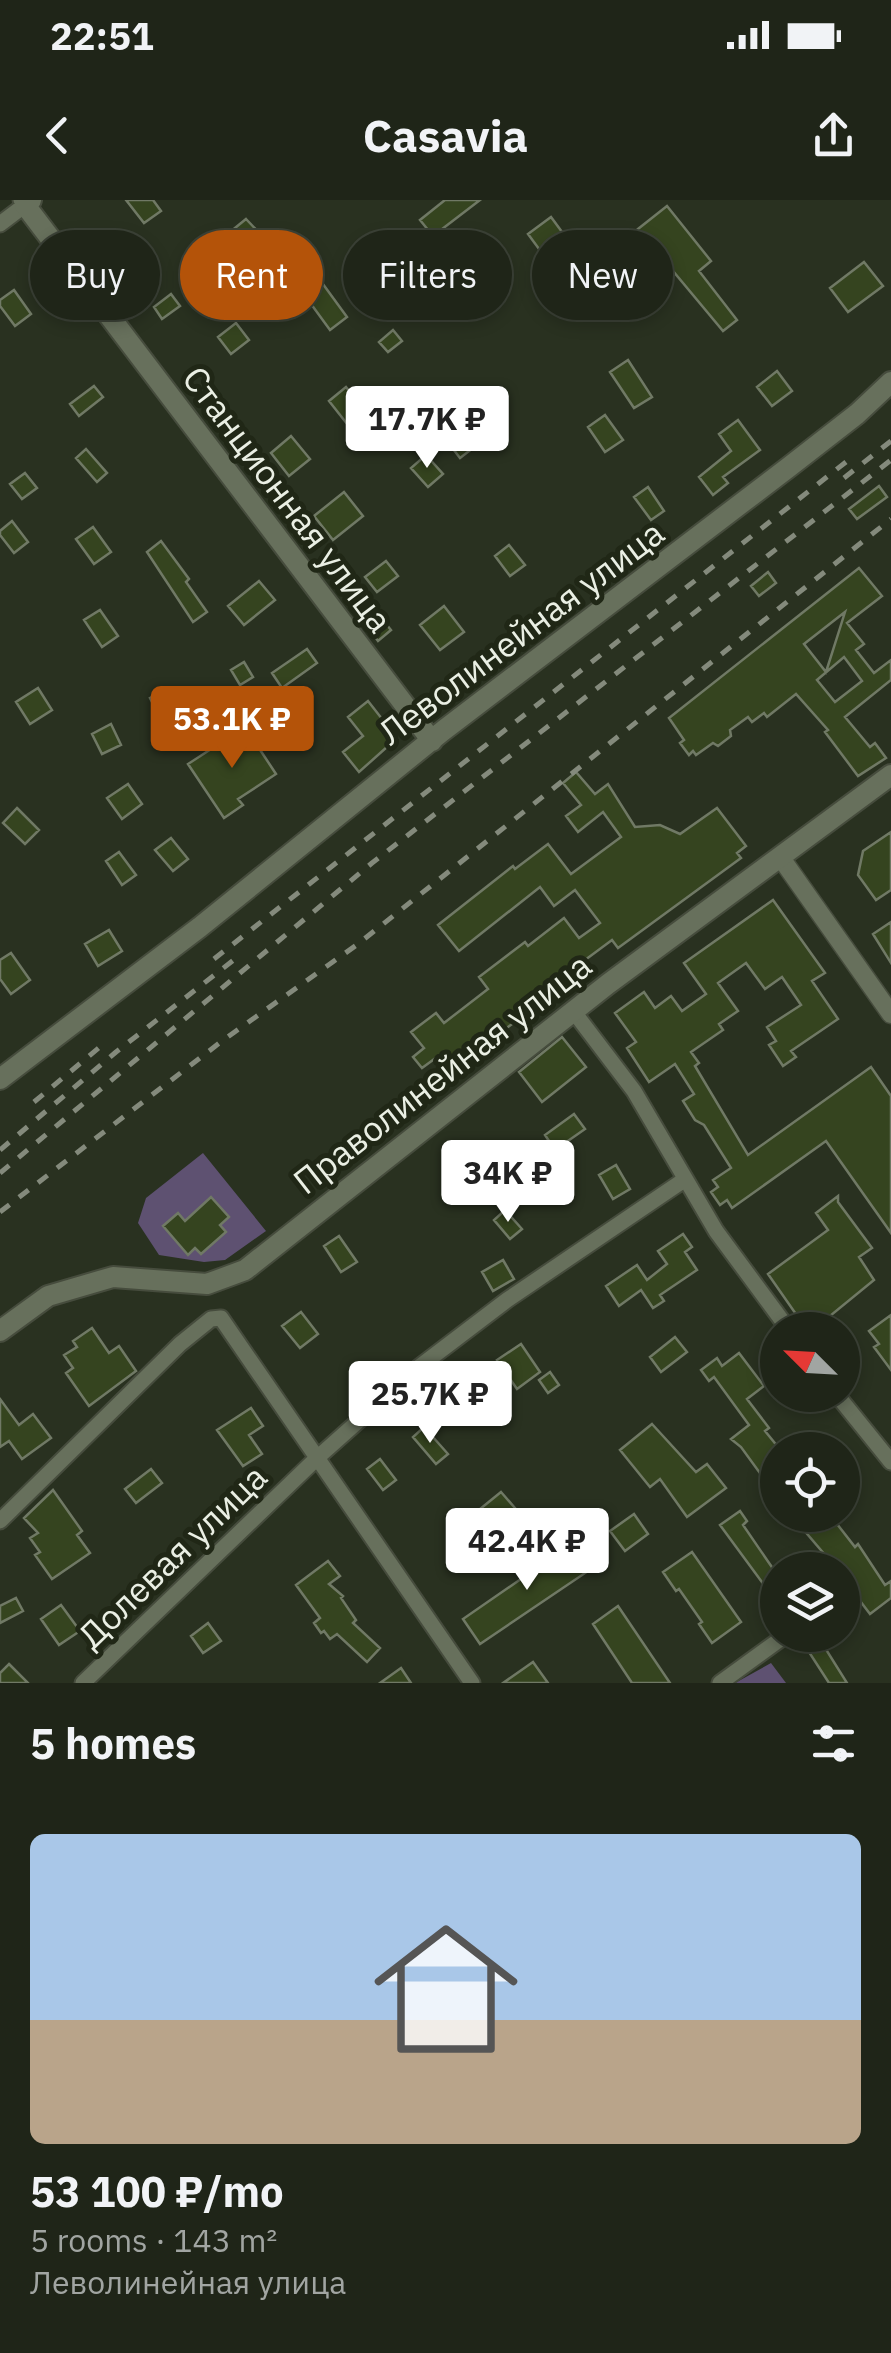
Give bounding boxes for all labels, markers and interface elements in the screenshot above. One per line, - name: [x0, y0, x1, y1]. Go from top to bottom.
- text: 22:51: [50, 11, 154, 60]
- text: Casavia: [363, 106, 528, 164]
- icon: back: [30, 108, 85, 163]
- icon: share: [806, 108, 861, 163]
- chip: Buy: [30, 230, 160, 320]
- chip: Rent: [180, 230, 323, 320]
- chip: Filters: [343, 230, 512, 320]
- chip: New: [532, 230, 673, 320]
- street label: Станционная улица: [173, 357, 403, 641]
- pin: 17.7K ₽: [335, 386, 519, 471]
- text: 17.7K ₽: [368, 397, 486, 439]
- street label: Леволинейная улица: [369, 509, 673, 755]
- pin: 53.1K ₽: [140, 686, 324, 771]
- text: 53.1K ₽: [173, 697, 291, 739]
- street label: Праволинейная улица: [284, 942, 600, 1204]
- pin: 34K ₽: [438, 1140, 578, 1225]
- text: 34K ₽: [463, 1151, 553, 1193]
- north arrow: [760, 1312, 860, 1412]
- map controls: [760, 1312, 860, 1652]
- pin: 25.7K ₽: [338, 1361, 522, 1446]
- text: 25.7K ₽: [371, 1372, 489, 1414]
- button: locate: [760, 1432, 860, 1532]
- street label: Долевая улица: [68, 1454, 276, 1658]
- pin: 42.4K ₽: [435, 1508, 619, 1593]
- text: 42.4K ₽: [468, 1519, 586, 1561]
- button: layers: [760, 1552, 860, 1652]
- text: 5 homes: [30, 1716, 196, 1771]
- icon: filters: [806, 1716, 861, 1771]
- icon: home: [356, 1899, 536, 2079]
- text: 53 100 ₽/mo: [30, 2164, 284, 2219]
- text: 5 rooms · 143 m²: [30, 2219, 277, 2261]
- text: Леволинейная улица: [30, 2261, 346, 2303]

